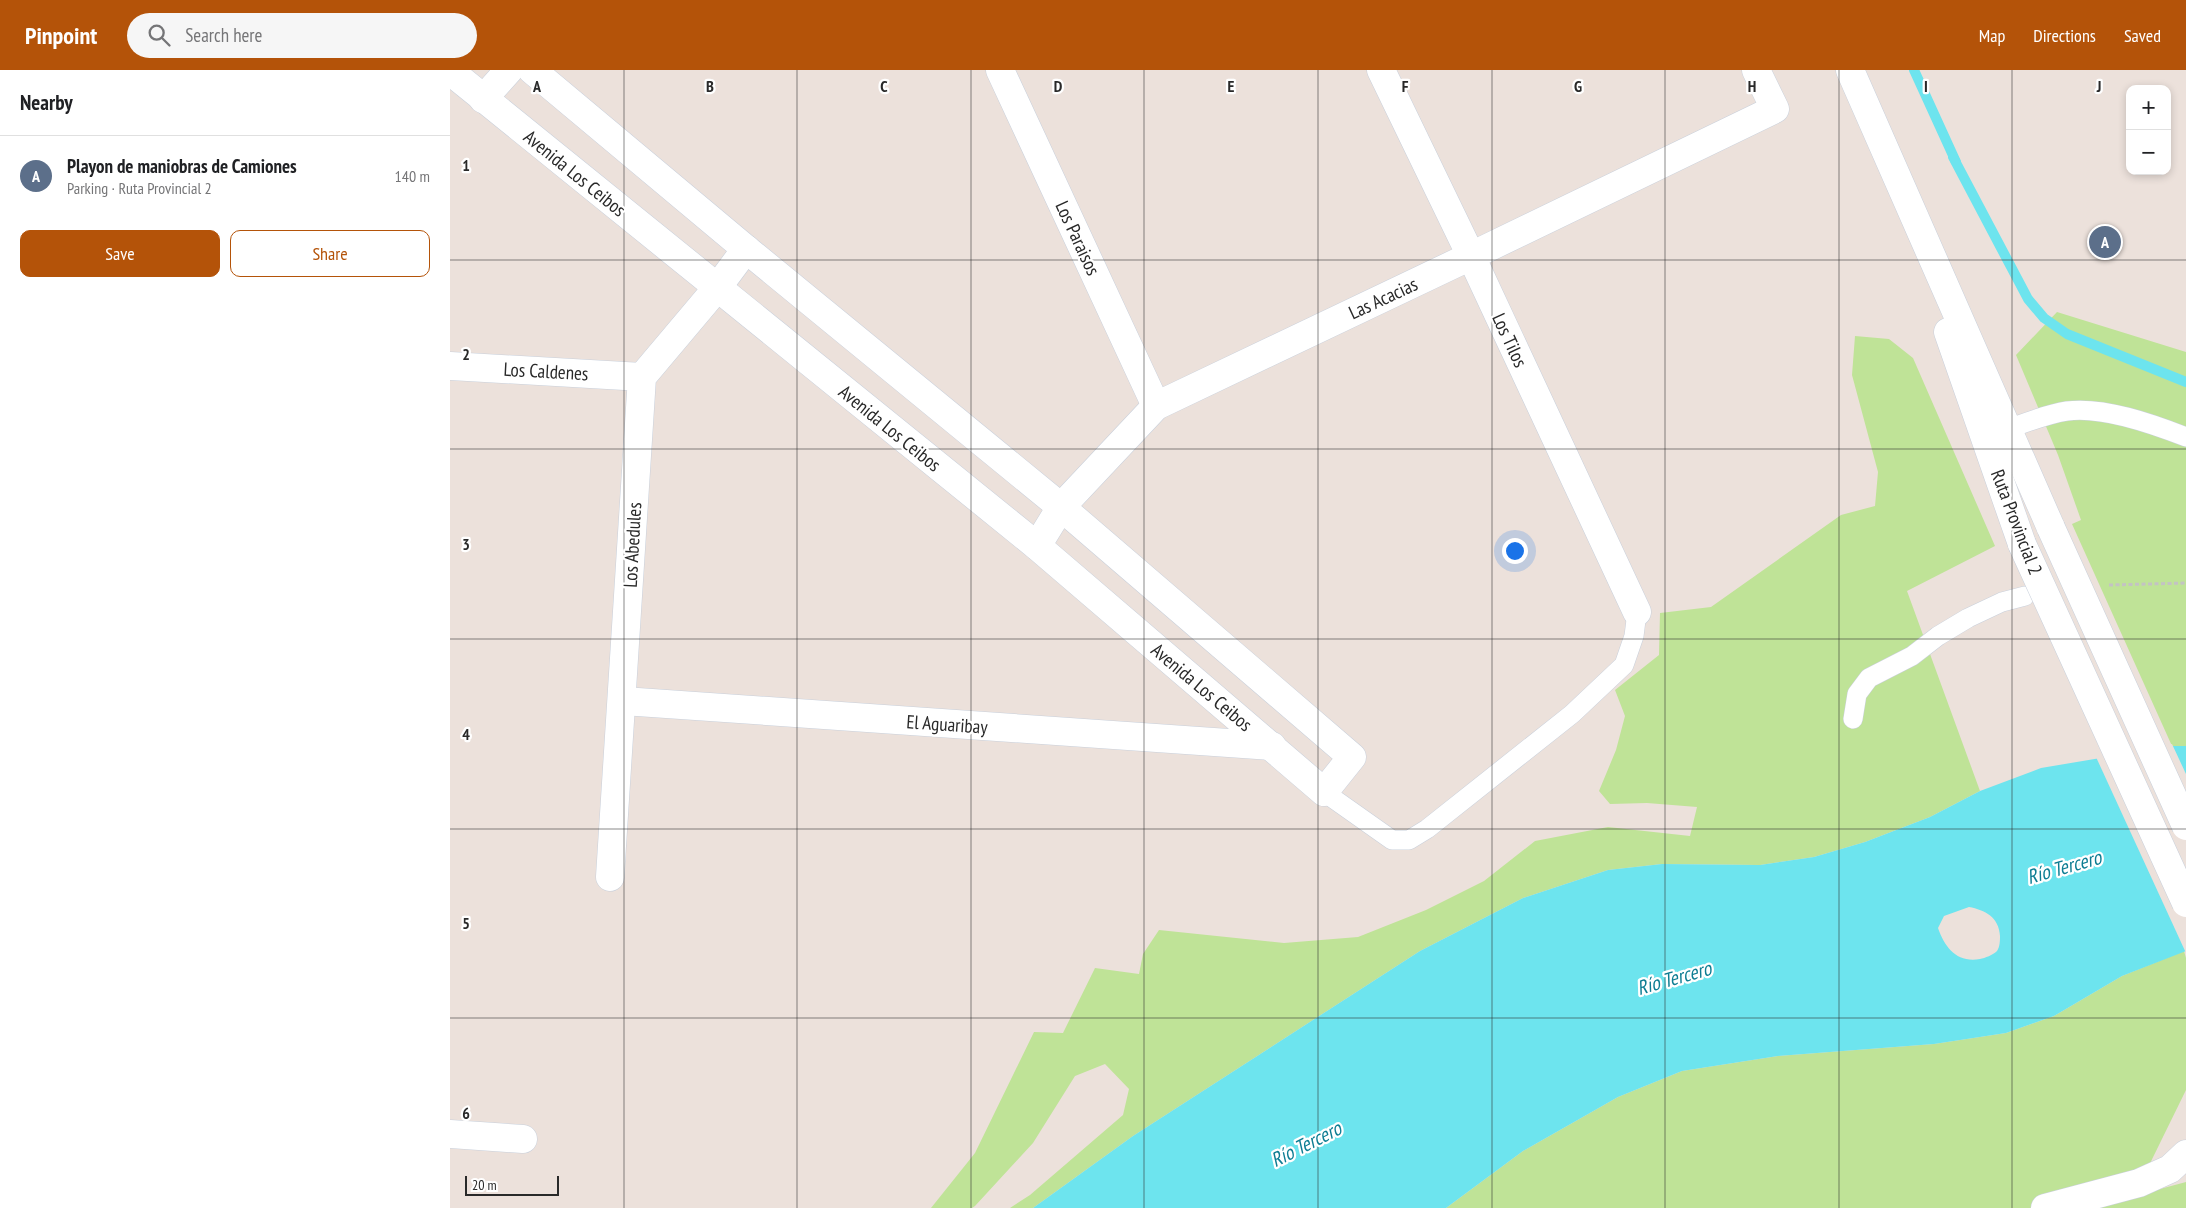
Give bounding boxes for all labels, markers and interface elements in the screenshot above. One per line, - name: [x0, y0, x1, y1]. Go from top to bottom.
- search box: [127, 13, 477, 58]
- text: Pinpoint: [25, 20, 97, 51]
- icon: search: [145, 21, 173, 49]
- text: Search here: [185, 23, 262, 47]
- text: Map: [1979, 24, 2005, 47]
- text: Directions: [2033, 24, 2096, 47]
- text: Saved: [2124, 24, 2161, 47]
- text: A: [532, 76, 542, 96]
- text: B: [706, 76, 714, 96]
- text: C: [880, 76, 888, 96]
- text: D: [1054, 76, 1063, 96]
- text: E: [1228, 76, 1235, 96]
- text: F: [1402, 76, 1409, 96]
- text: G: [1574, 76, 1582, 96]
- text: H: [1748, 76, 1756, 96]
- text: I: [1924, 76, 1928, 96]
- text: J: [2096, 76, 2101, 96]
- map controls: [2126, 85, 2171, 175]
- button: +: [2126, 85, 2171, 130]
- text: Nearby: [20, 89, 73, 116]
- street label: Avenida Los Ceibos: [519, 124, 631, 222]
- button: −: [2126, 130, 2171, 175]
- text: Playon de maniobras de Camiones: [67, 154, 297, 178]
- text: 1: [462, 155, 470, 175]
- text: A: [32, 166, 40, 186]
- text: 140 m: [395, 166, 430, 186]
- text: Parking · Ruta Provincial 2: [67, 178, 212, 198]
- street label: Los Paraisos: [1050, 197, 1106, 279]
- pin: A: [2089, 223, 2121, 261]
- button: Save: [20, 230, 220, 277]
- button: Share: [230, 230, 430, 277]
- street label: Las Acacias: [1345, 272, 1421, 324]
- street label: Los Tilos: [1487, 309, 1533, 371]
- text: 2: [462, 344, 470, 364]
- street label: Los Caldenes: [503, 357, 589, 385]
- street label: Avenida Los Ceibos: [834, 379, 946, 477]
- street label: Ruta Provincial 2: [1986, 466, 2048, 578]
- street label: Los Abedules: [618, 502, 646, 588]
- text: 3: [462, 534, 470, 554]
- your location: [1502, 538, 1528, 564]
- street label: Avenida Los Ceibos: [1147, 638, 1257, 736]
- street label: El Aguaribay: [906, 709, 989, 739]
- text: 4: [462, 724, 470, 744]
- water label: Río Tercero: [2024, 844, 2105, 890]
- text: 5: [462, 913, 470, 933]
- water label: Río Tercero: [1634, 955, 1715, 1001]
- text: 6: [462, 1103, 470, 1123]
- water label: Río Tercero: [1266, 1115, 1347, 1173]
- scale bar: [465, 1173, 559, 1196]
- text: 20 m: [472, 1176, 497, 1194]

